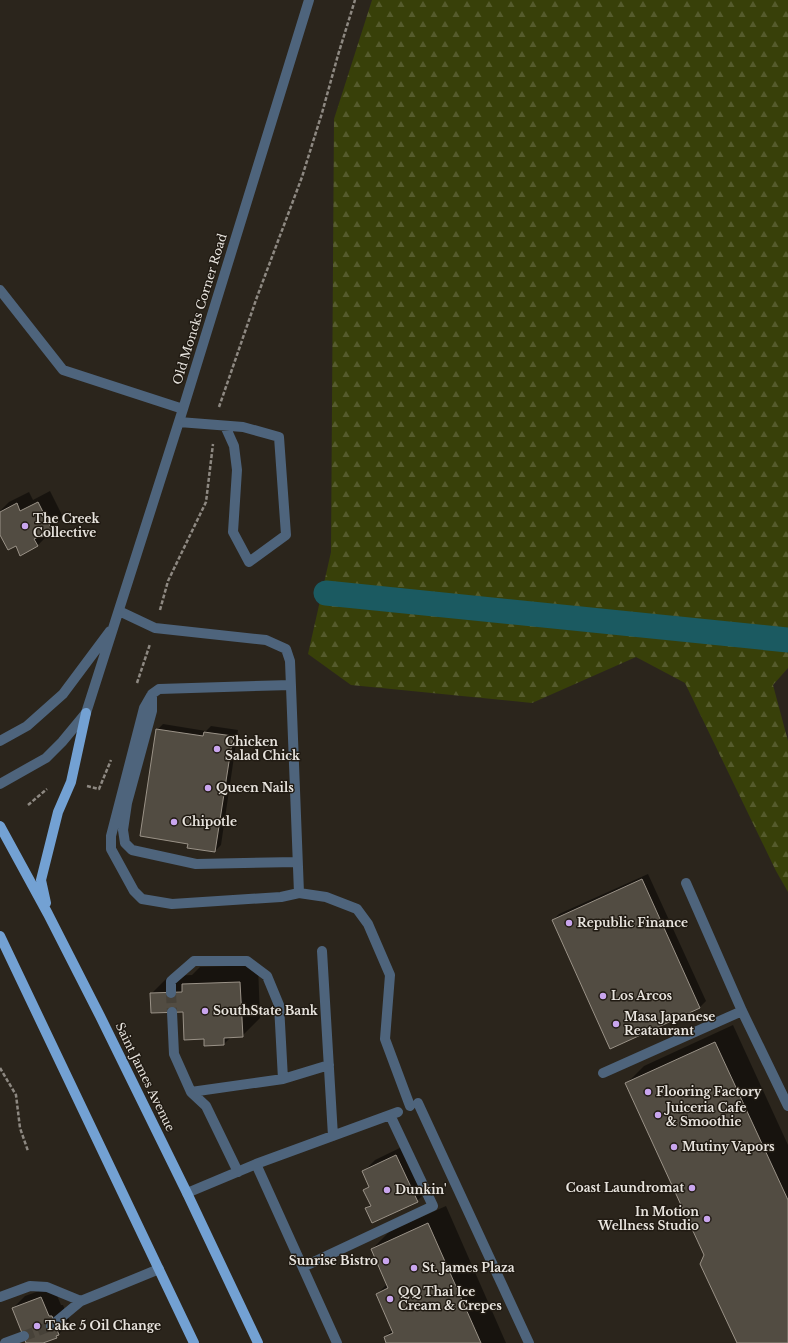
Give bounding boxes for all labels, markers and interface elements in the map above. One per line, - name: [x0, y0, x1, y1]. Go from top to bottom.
- street label: Old Moncks Corner Road: [169, 231, 230, 386]
- place label: The Creek Collective: [33, 511, 101, 540]
- marker: The Creek Collective: [20, 521, 30, 531]
- place label: Chicken Salad Chick: [225, 734, 301, 763]
- marker: Chicken Salad Chick: [212, 744, 222, 754]
- place label: Queen Nails: [216, 780, 294, 795]
- marker: Queen Nails: [203, 783, 213, 793]
- place label: Chipotle: [182, 814, 237, 829]
- marker: Chipotle: [169, 817, 179, 827]
- place label: Republic Finance: [577, 915, 688, 930]
- marker: Republic Finance: [564, 918, 574, 928]
- place label: Los Arcos: [611, 988, 673, 1003]
- marker: Los Arcos: [598, 991, 608, 1001]
- place label: SouthState Bank: [213, 1003, 319, 1018]
- marker: SouthState Bank: [200, 1006, 210, 1016]
- place label: Masa Japanese Reataurant: [624, 1009, 715, 1038]
- marker: Masa Japanese Reataurant: [611, 1019, 621, 1029]
- street label: Saint James Avenue: [112, 1020, 178, 1134]
- place label: Flooring Factory: [656, 1084, 762, 1099]
- marker: Flooring Factory: [643, 1087, 653, 1097]
- place label: Juiceria Cafe & Smoothie: [663, 1100, 747, 1129]
- marker: Juiceria Cafe & Smoothie: [653, 1110, 663, 1120]
- place label: Mutiny Vapors: [682, 1139, 775, 1154]
- marker: Mutiny Vapors: [669, 1142, 679, 1152]
- place label: Coast Laundromat: [566, 1180, 684, 1195]
- place label: Dunkin': [395, 1182, 447, 1197]
- marker: Coast Laundromat: [687, 1183, 697, 1193]
- marker: Dunkin': [382, 1185, 392, 1195]
- place label: In Motion Wellness Studio: [597, 1204, 699, 1233]
- marker: In Motion Wellness Studio: [702, 1214, 712, 1224]
- place label: Sunrise Bistro: [289, 1253, 378, 1268]
- marker: Sunrise Bistro: [381, 1256, 391, 1266]
- place label: St. James Plaza: [422, 1260, 515, 1275]
- marker: St. James Plaza: [409, 1263, 419, 1273]
- place label: QQ Thai Ice Cream & Crepes: [398, 1284, 502, 1313]
- marker: QQ Thai Ice Cream & Crepes: [385, 1294, 395, 1304]
- place label: Take 5 Oil Change: [45, 1318, 161, 1333]
- marker: Take 5 Oil Change: [32, 1321, 42, 1331]

